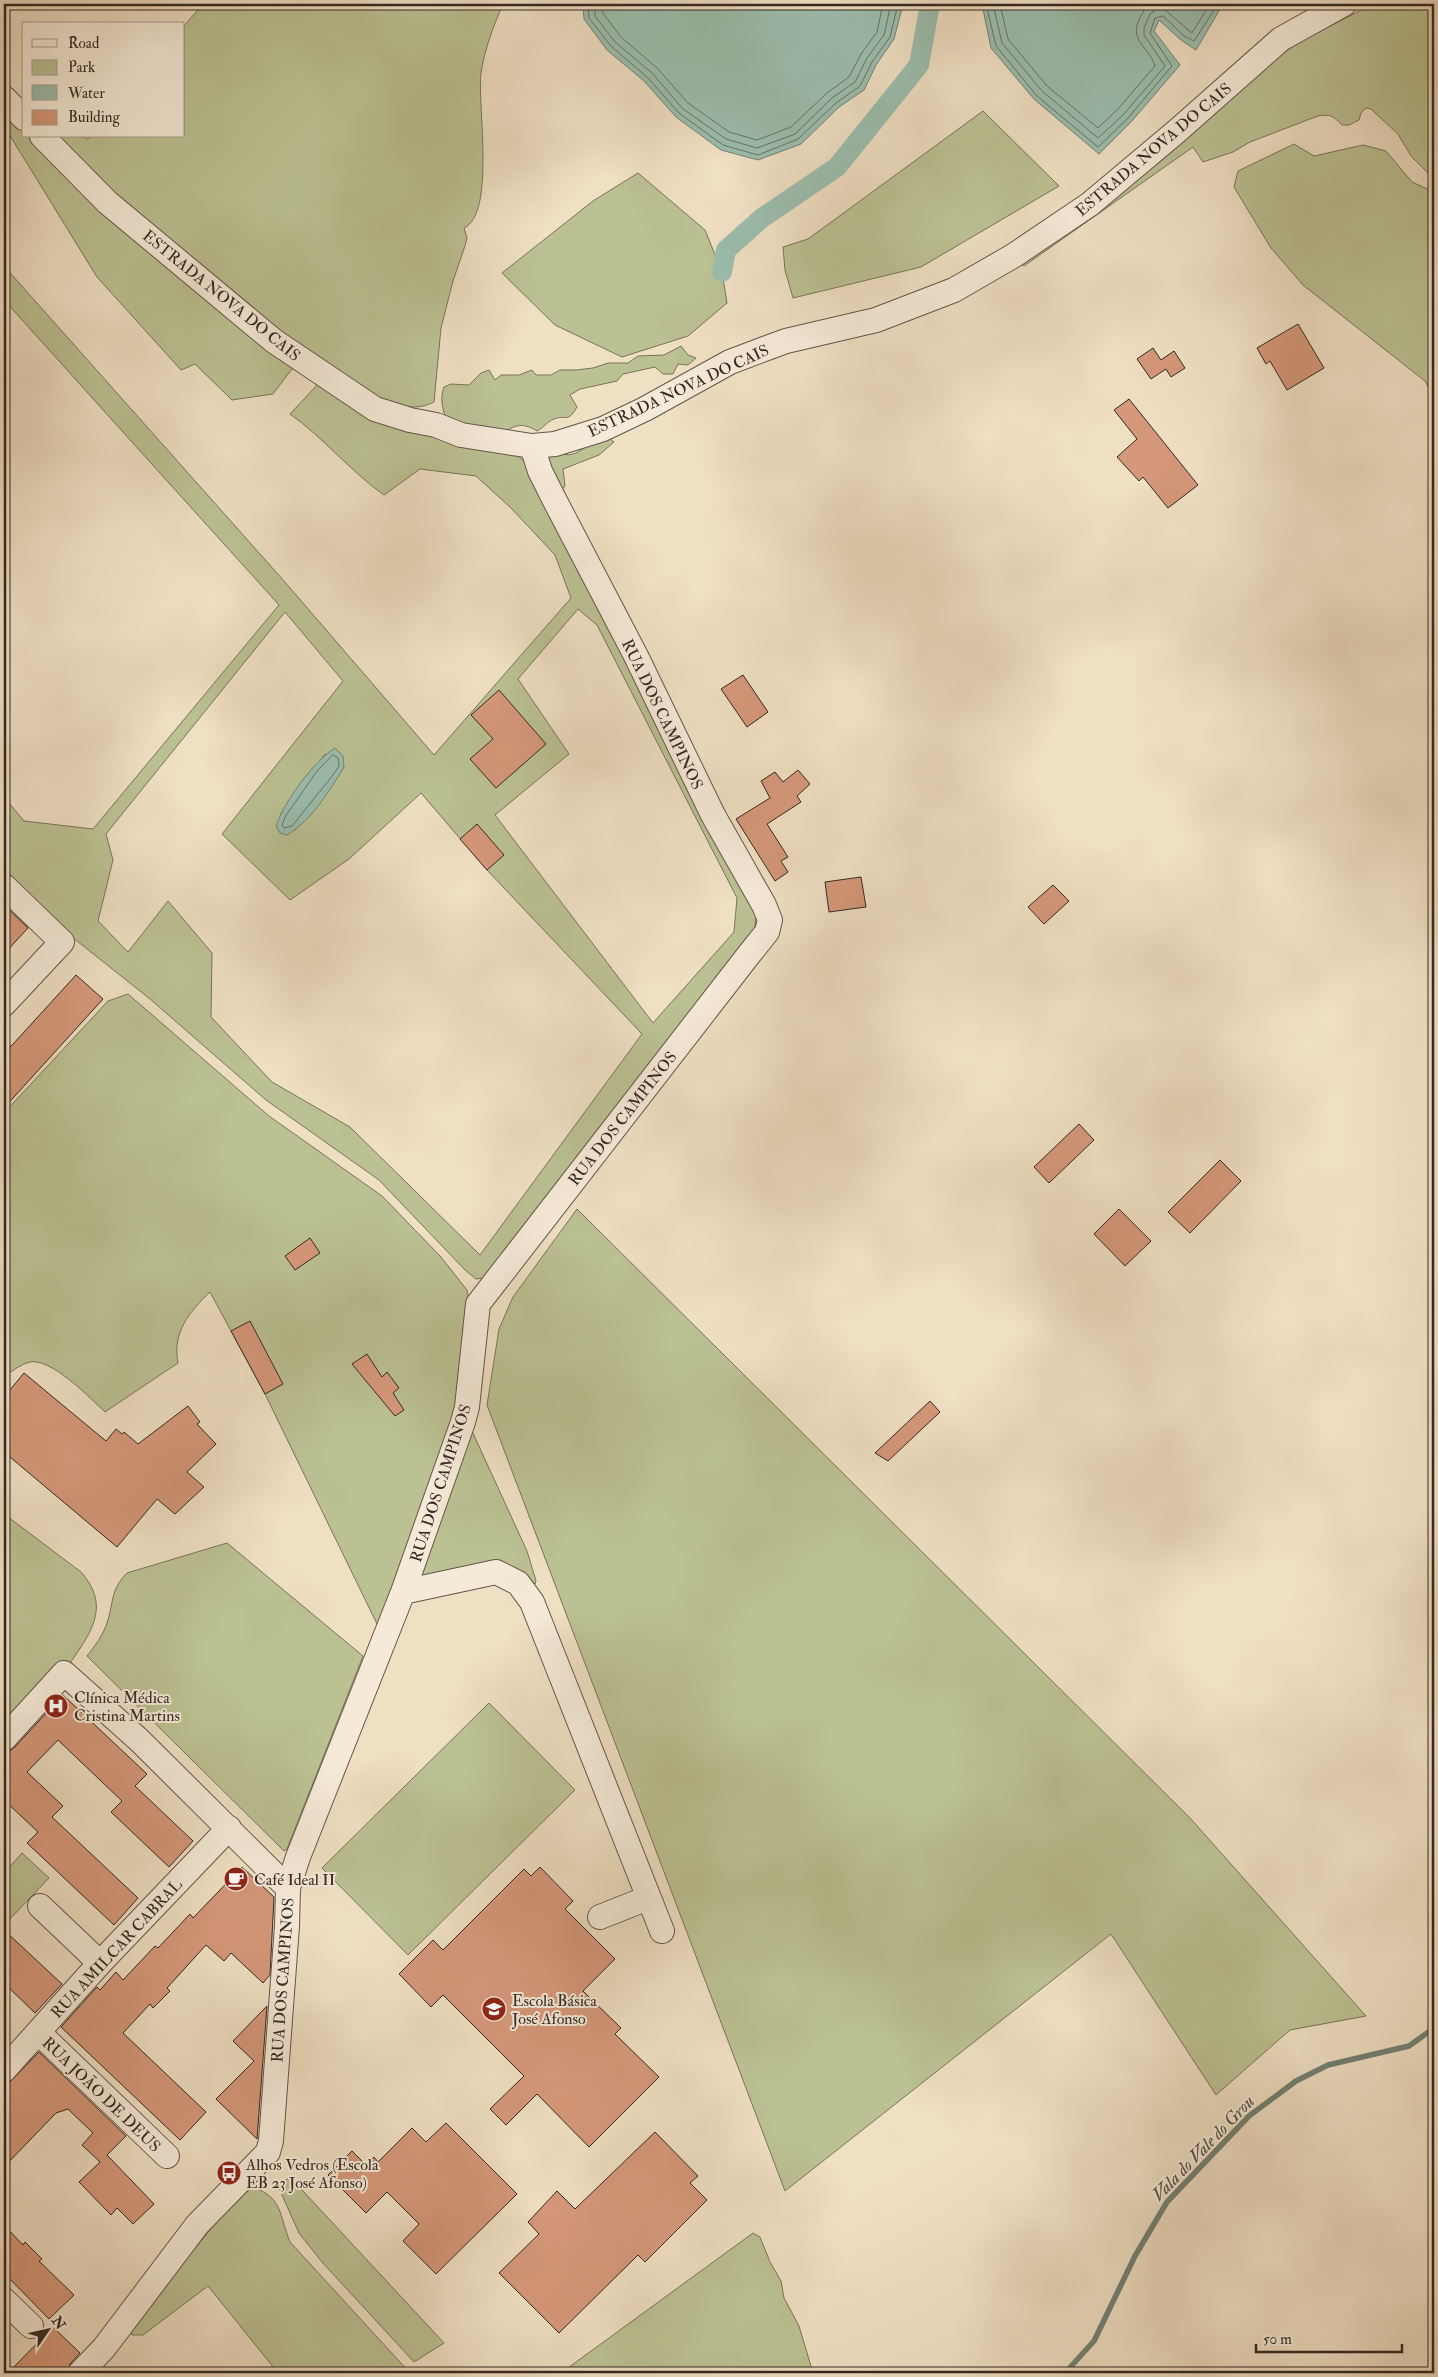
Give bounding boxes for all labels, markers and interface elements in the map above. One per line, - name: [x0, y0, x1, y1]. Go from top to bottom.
- legend: [22, 22, 185, 138]
- text: Road: [68, 34, 100, 53]
- text: Park: [68, 58, 95, 77]
- street label: ESTRADA NOVA DO CAIS: [1072, 79, 1236, 221]
- text: Water: [67, 84, 105, 103]
- text: Building: [68, 108, 120, 127]
- street label: ESTRADA NOVA DO CAIS: [138, 226, 304, 366]
- street label: ESTRADA NOVA DO CAIS: [585, 340, 772, 442]
- street label: RUA DOS CAMPINOS: [617, 636, 707, 793]
- street label: RUA DOS CAMPINOS: [564, 1047, 681, 1190]
- street label: RUA DOS CAMPINOS: [406, 1402, 476, 1565]
- place label: Clínica Médica Cristina Martins: [74, 1688, 180, 1726]
- hospital icon: Clínica Médica Cristina Martins: [43, 1693, 69, 1719]
- cafe icon: Café Ideal II: [223, 1866, 249, 1892]
- place label: Café Ideal II: [254, 1870, 335, 1890]
- street label: RUA AMILCAR CABRAL: [47, 1875, 187, 2023]
- street label: RUA DOS CAMPINOS: [267, 1897, 299, 2063]
- place label: Escola Básica José Afonso: [511, 1991, 597, 2030]
- school or university icon: Escola Básica José Afonso: [481, 1996, 507, 2022]
- street label: RUA JOÃO DE DEUS: [37, 2033, 165, 2157]
- water label: Vala do Vale do Grou: [1147, 2090, 1260, 2206]
- place label: Alhos Vedros (Escola EB 23 José Afonso): [245, 2155, 379, 2194]
- bus stop icon: Alhos Vedros (Escola EB 23 José Afonso): [216, 2160, 242, 2186]
- north arrow: [22, 2304, 72, 2354]
- text: N: [47, 2312, 69, 2333]
- scale bar: [1256, 2322, 1402, 2354]
- text: 50 m: [1263, 2330, 1292, 2349]

